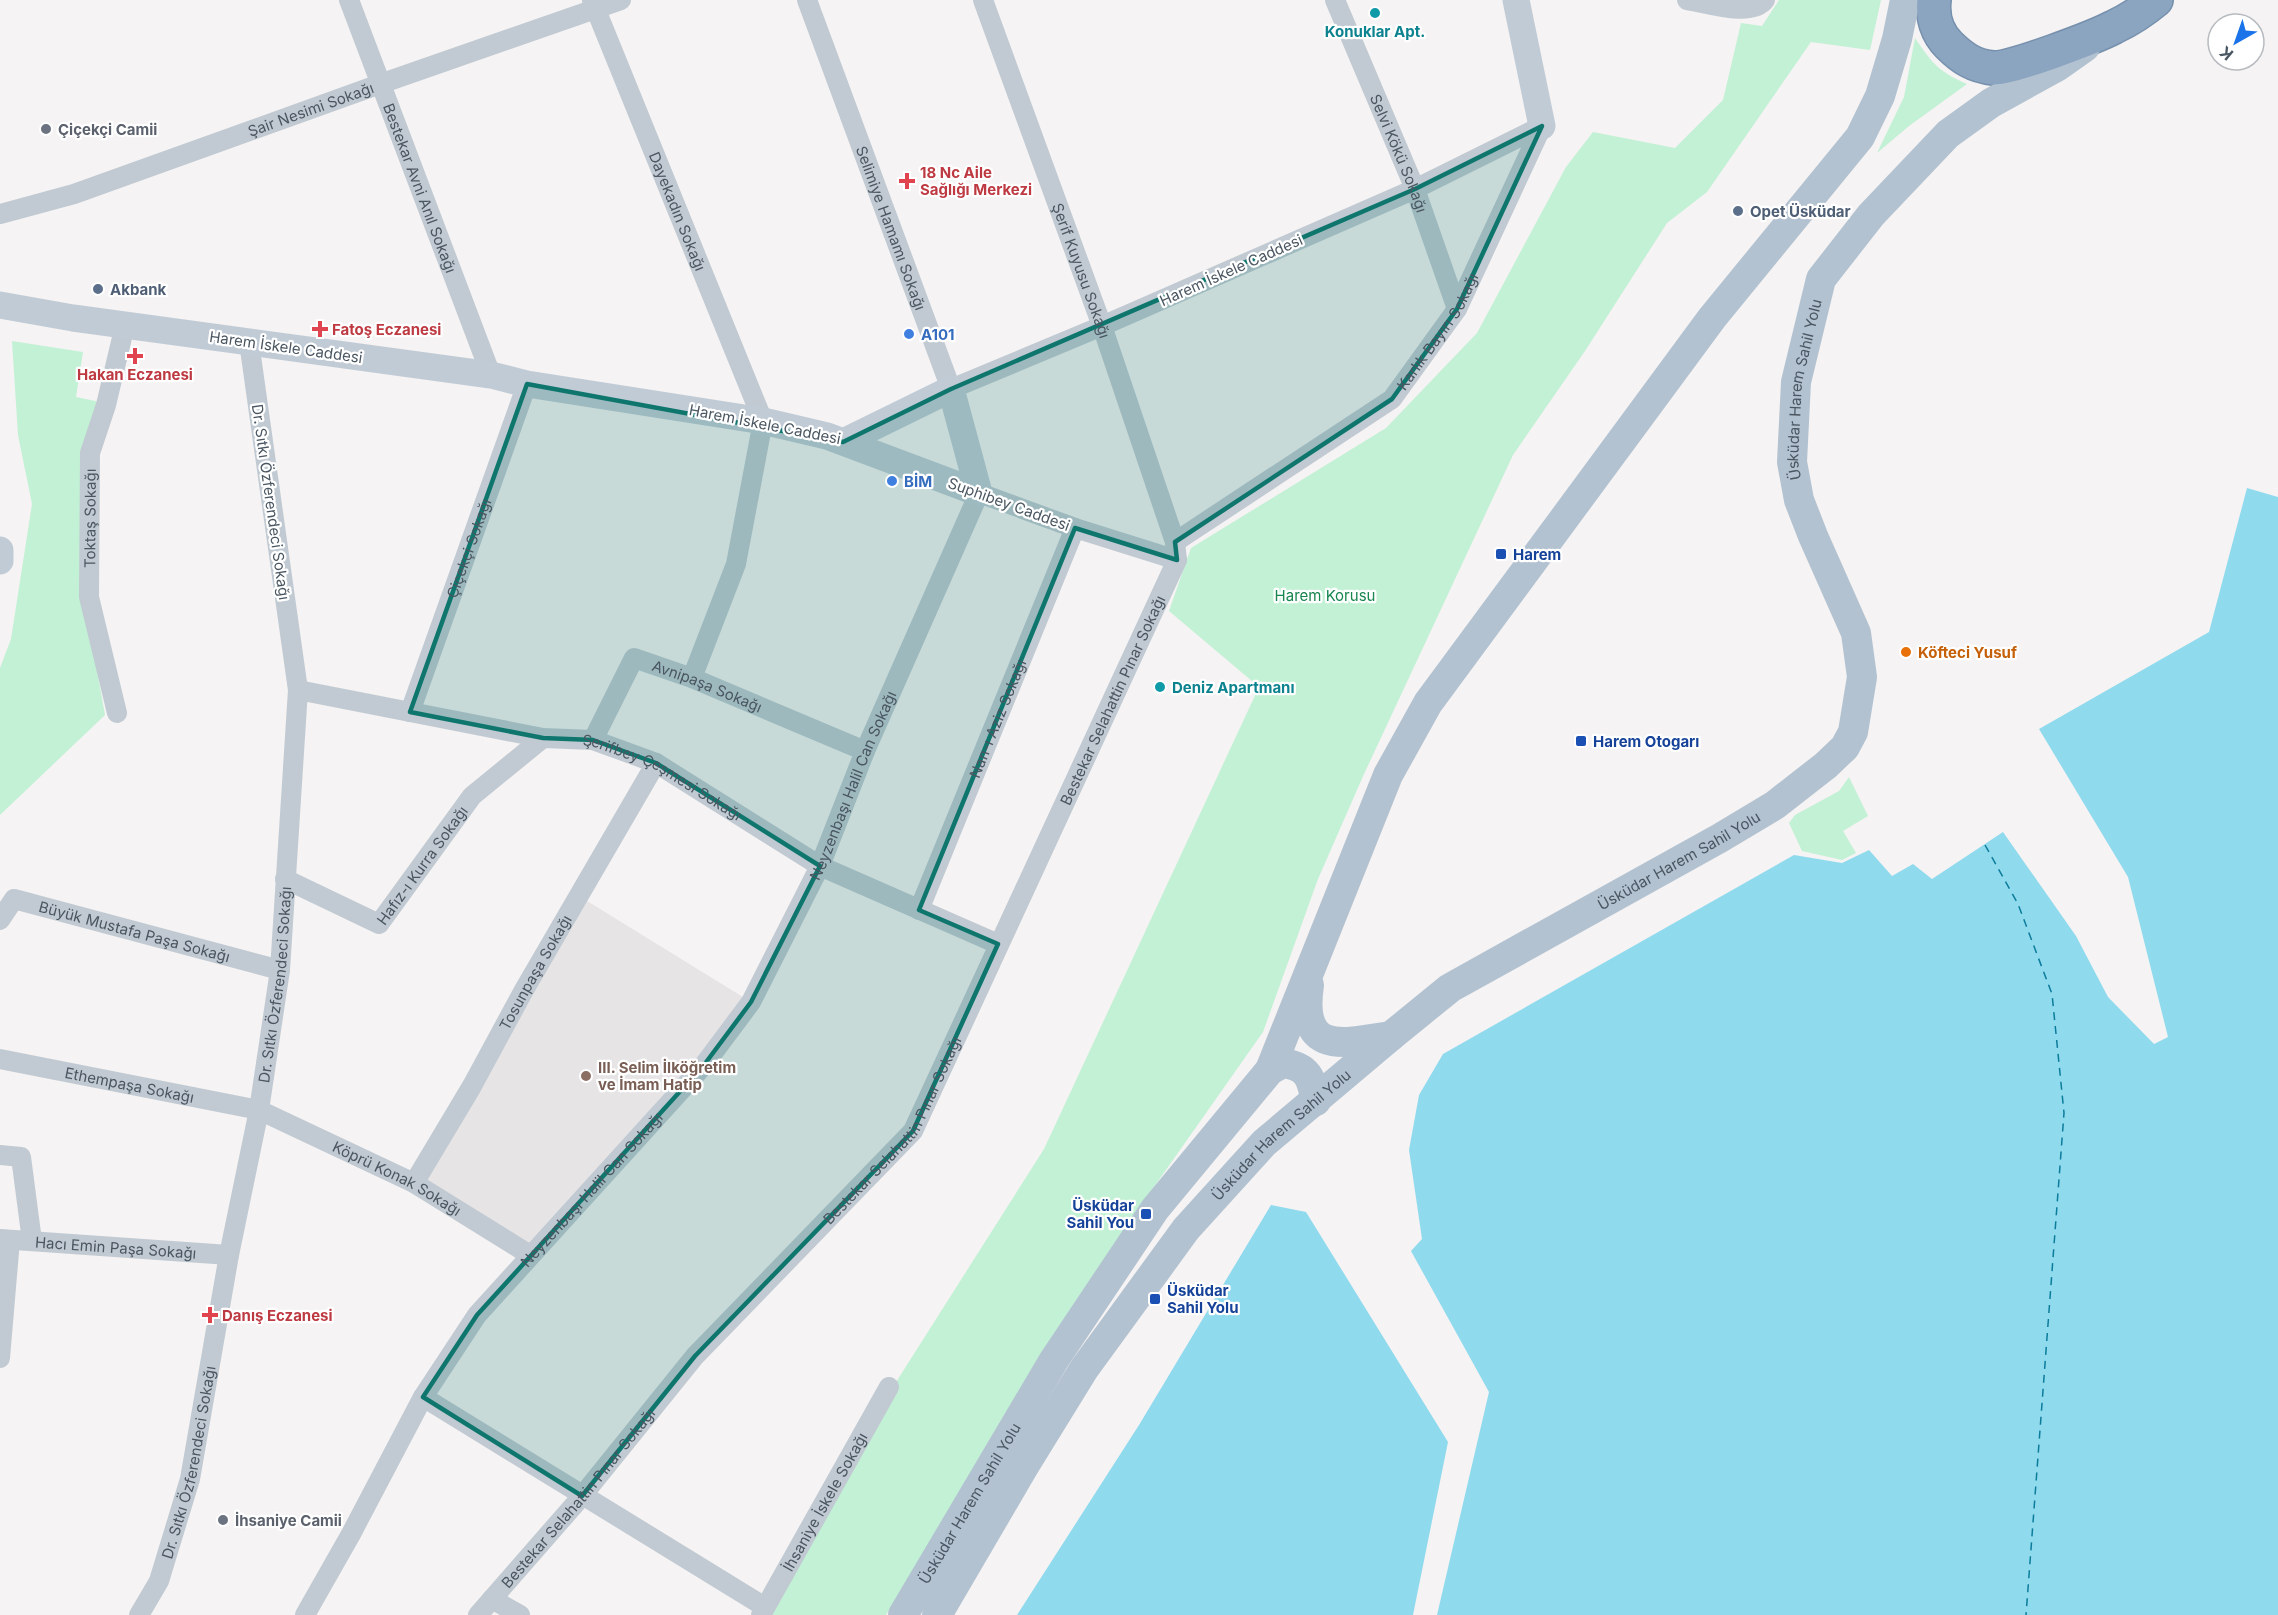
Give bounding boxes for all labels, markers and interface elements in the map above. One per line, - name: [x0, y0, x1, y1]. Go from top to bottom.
- marker: Konuklar Apt.: [1368, 6, 1382, 20]
- north arrow: [2206, 12, 2266, 72]
- place label: Konuklar Apt.: [1325, 22, 1425, 41]
- text: K: [2215, 42, 2237, 65]
- street label: Şair Nesimi Sokağı: [245, 78, 376, 140]
- street label: Selvi Kökü Sokağı: [1366, 91, 1432, 215]
- street label: Bestekar Avni Anıl Sokağı: [379, 100, 461, 275]
- place label: Çiçekçi Camii: [58, 120, 157, 139]
- marker: Çiçekçi Camii: [39, 122, 53, 136]
- street label: Selimiye Hamamı Sokağı: [852, 143, 930, 313]
- street label: Dayekadın Sokağı: [645, 149, 710, 273]
- place label: 18 Nc Aile Sağlığı Merkezi: [920, 163, 1032, 199]
- marker: 18 Nc Aile Sağlığı Merkezi: [898, 172, 916, 190]
- street label: Şerif Kuyusu Sokağı: [1048, 200, 1115, 341]
- place label: Opet Üsküdar: [1750, 202, 1851, 221]
- marker: Opet Üsküdar: [1731, 204, 1745, 218]
- street label: Harem İskele Caddesi: [1157, 230, 1305, 310]
- street label: Karlık Bayırı Sokağı: [1392, 270, 1482, 394]
- place label: Akbank: [110, 280, 167, 299]
- marker: Akbank: [91, 282, 105, 296]
- street label: Üsküdar Harem Sahil Yolu: [1783, 297, 1825, 482]
- place label: Fatoş Eczanesi: [332, 320, 441, 339]
- marker: Fatoş Eczanesi: [313, 322, 327, 336]
- place label: A101: [921, 325, 955, 344]
- street label: Harem İskele Caddesi: [208, 327, 364, 367]
- marker: A101: [902, 327, 916, 341]
- marker: Hakan Eczanesi: [128, 349, 142, 363]
- place label: Hakan Eczanesi: [77, 365, 193, 384]
- street label: Harem İskele Caddesi: [687, 400, 843, 448]
- street label: Dr. Sıtkı Özferendeci Sokağı: [248, 403, 294, 601]
- street label: Toktaş Sokağı: [80, 469, 99, 568]
- place label: BİM: [904, 472, 932, 491]
- street label: Suphibey Caddesi: [945, 473, 1073, 535]
- marker: BİM: [885, 474, 899, 488]
- street label: Çiçekçi Sokağı: [442, 496, 495, 600]
- place label: Harem: [1513, 545, 1561, 564]
- marker: Harem: [1494, 547, 1508, 561]
- park label: Harem Korusu: [1275, 586, 1375, 605]
- street label: Bestekar Selahattin Pınar Sokağı: [1056, 592, 1169, 808]
- place label: Köfteci Yusuf: [1918, 643, 2017, 662]
- marker: Köfteci Yusuf: [1899, 645, 1913, 659]
- street label: Avnipaşa Sokağı: [650, 656, 765, 716]
- street label: Nan-ı Aziz Sokağı: [965, 656, 1030, 780]
- place label: Deniz Apartmanı: [1172, 678, 1295, 697]
- marker: Deniz Apartmanı: [1153, 680, 1167, 694]
- street label: Neyzenbaşı Halil Can Sokağı: [805, 688, 900, 883]
- street label: Şerifbey Çeşmesi Sokağı: [582, 730, 746, 824]
- place label: Harem Otogarı: [1593, 732, 1699, 751]
- marker: Harem Otogarı: [1574, 734, 1588, 748]
- street label: Hafız-ı Kurra Sokağı: [372, 802, 471, 928]
- street label: Üsküdar Harem Sahil Yolu: [1594, 807, 1763, 914]
- street label: Dr. Sıtkı Özferendeci Sokağı: [254, 886, 295, 1084]
- street label: Büyük Mustafa Paşa Sokağı: [37, 897, 232, 966]
- street label: Tosunpaşa Sokağı: [495, 911, 575, 1033]
- street label: Bestekar Selahattin Pınar Sokağı: [819, 1033, 965, 1228]
- place label: III. Selim İlköğretim ve İmam Hatip: [598, 1058, 736, 1094]
- street label: Ethempaşa Sokağı: [63, 1063, 196, 1106]
- street label: Üsküdar Harem Sahil Yolu: [1207, 1065, 1354, 1204]
- marker: III. Selim İlköğretim ve İmam Hatip: [579, 1069, 593, 1083]
- street label: Neyzenbaşı Halil Can Sokağı: [516, 1108, 666, 1271]
- street label: Köprü Konak Sokağı: [330, 1137, 465, 1220]
- place label: Üsküdar Sahil You: [1067, 1196, 1134, 1232]
- marker: Üsküdar Sahil You: [1139, 1207, 1153, 1221]
- street label: Hacı Emin Paşa Sokağı: [34, 1232, 197, 1262]
- place label: Üsküdar Sahil Yolu: [1167, 1281, 1238, 1317]
- marker: Üsküdar Sahil Yolu: [1148, 1292, 1162, 1306]
- place label: Danış Eczanesi: [222, 1306, 333, 1325]
- marker: Danış Eczanesi: [203, 1308, 217, 1322]
- street label: Dr. Sıtkı Özferendeci Sokağı: [157, 1364, 219, 1561]
- street label: Bestekar Selahattin Pınar Sokağı: [497, 1404, 659, 1592]
- street label: Üsküdar Harem Sahil Yolu: [914, 1419, 1024, 1587]
- street label: İhsaniye İskele Sokağı: [778, 1429, 871, 1574]
- place label: İhsaniye Camii: [235, 1511, 342, 1530]
- marker: İhsaniye Camii: [216, 1513, 230, 1527]

